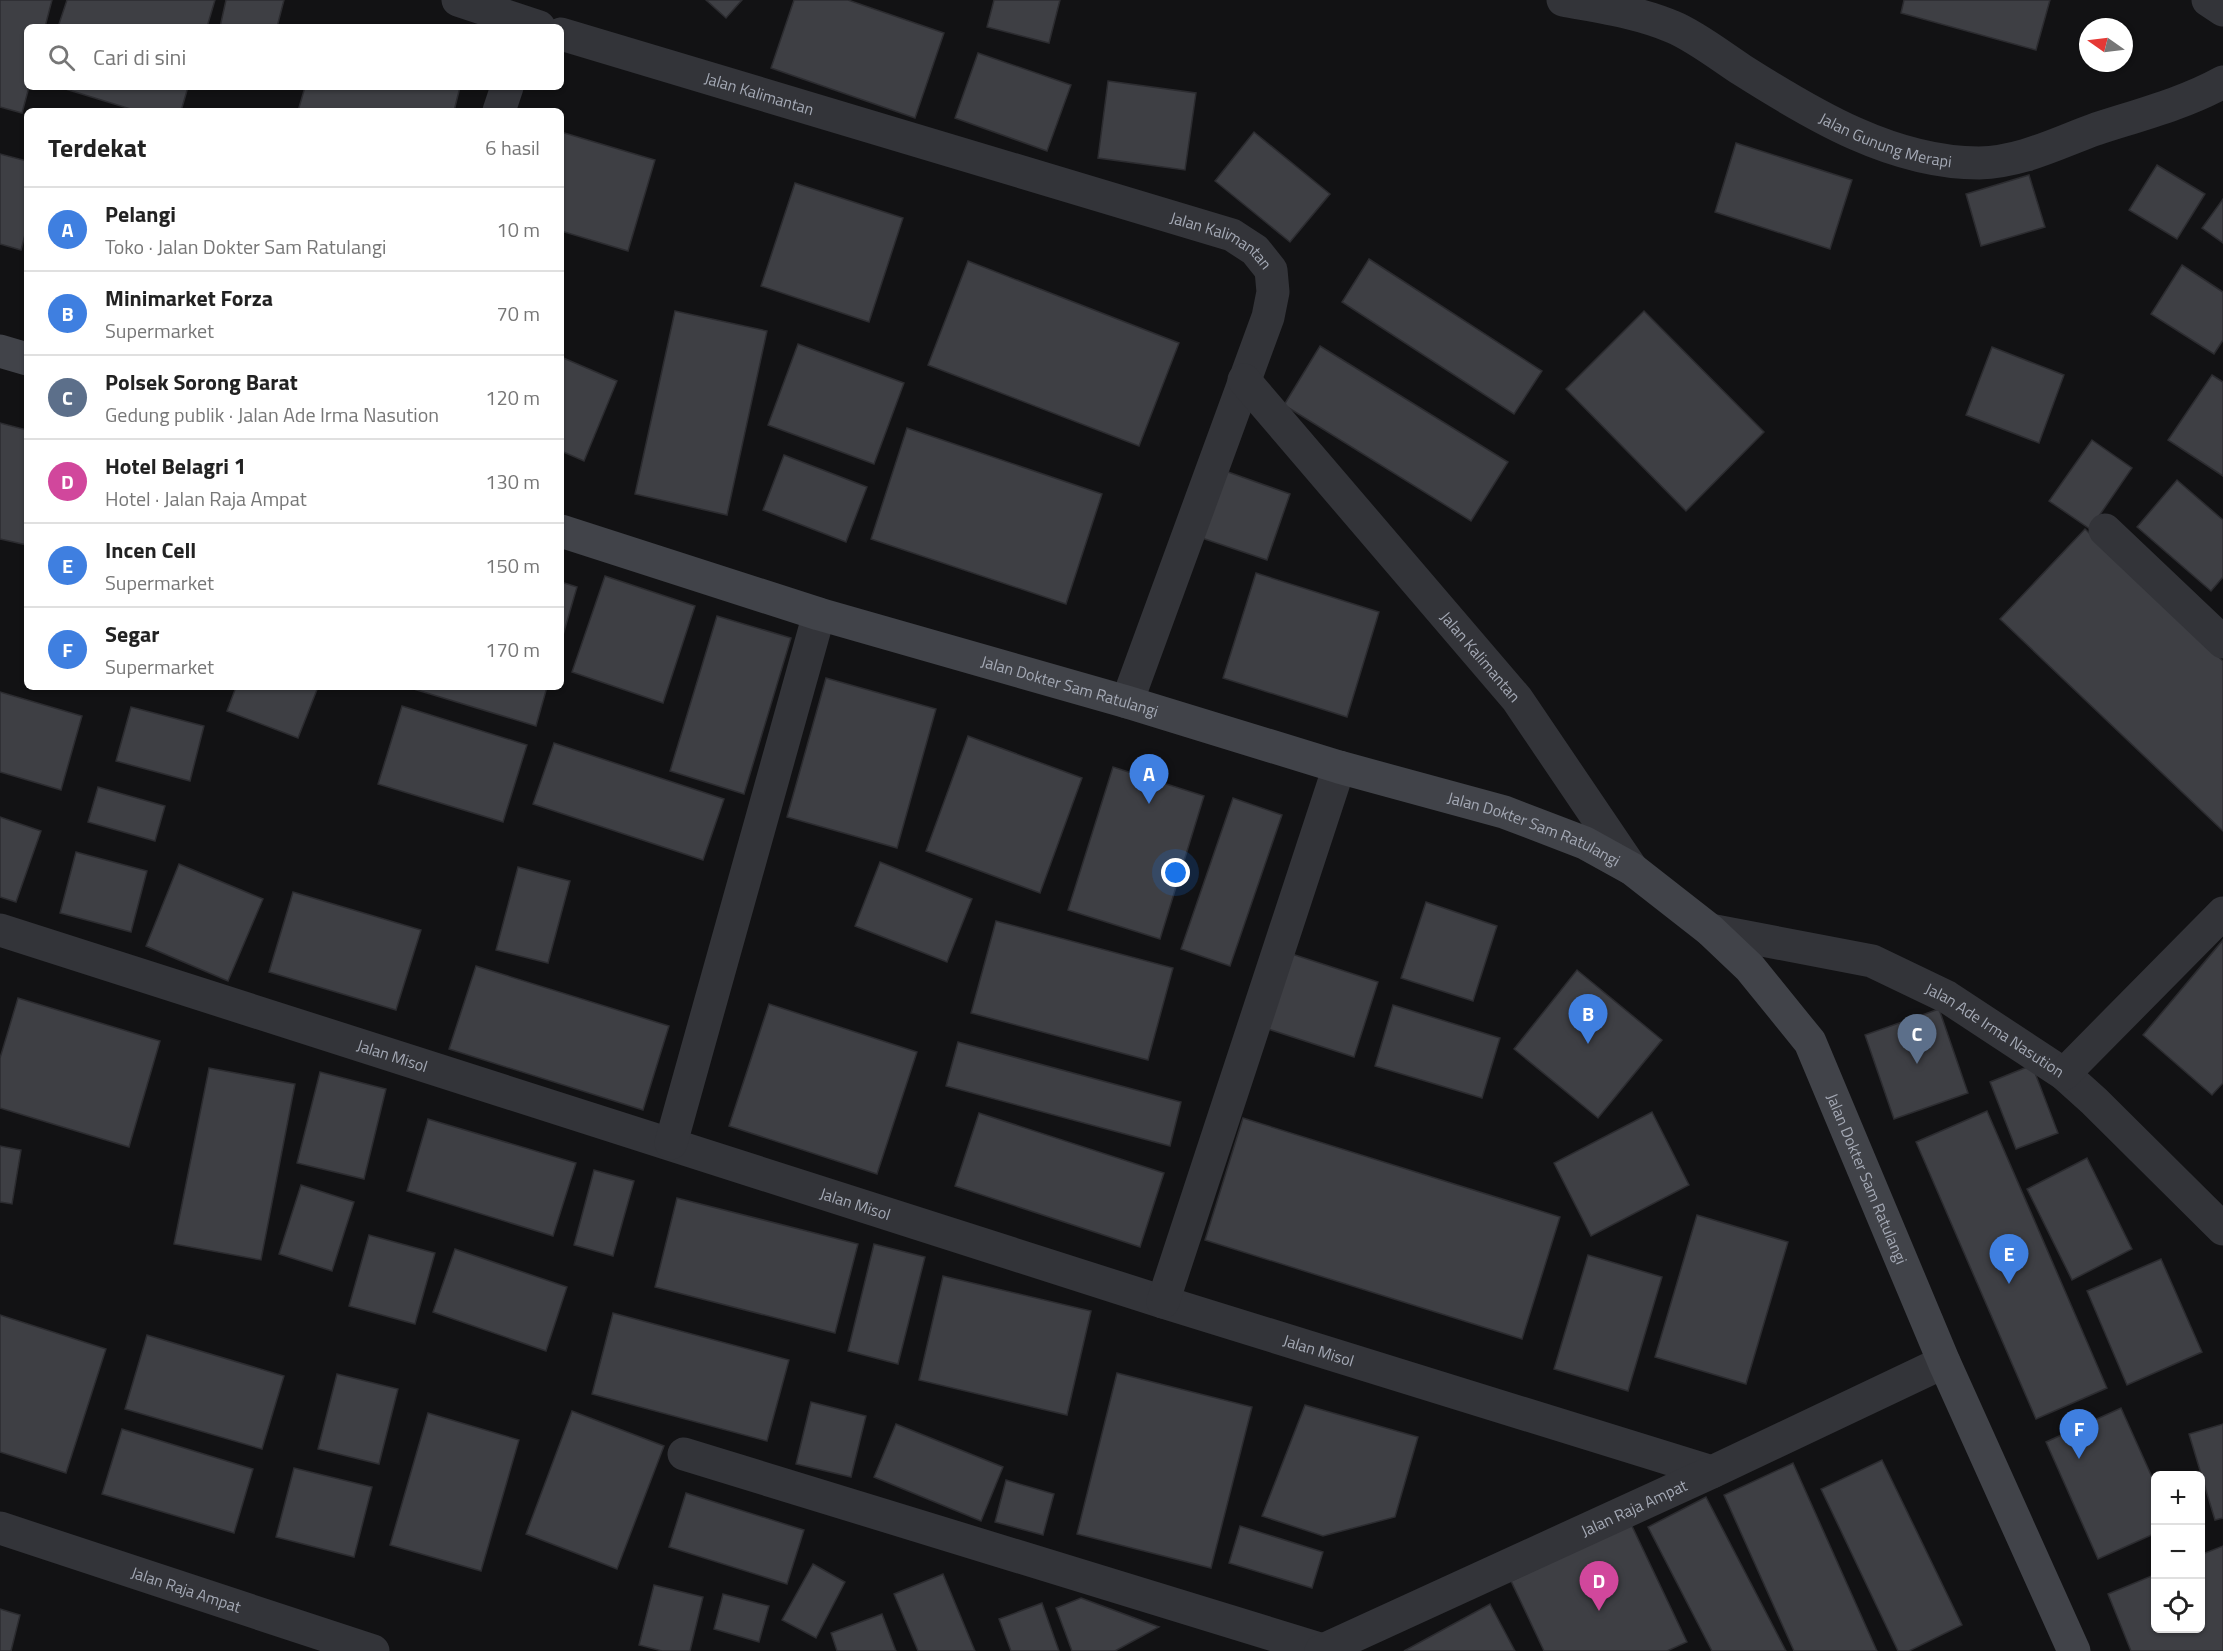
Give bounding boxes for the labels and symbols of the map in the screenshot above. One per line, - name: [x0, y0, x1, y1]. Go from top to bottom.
- north arrow: [2079, 18, 2133, 72]
- street label: Jalan Kalimantan: [702, 66, 817, 121]
- street label: Jalan Gunung Merapi: [1815, 106, 1953, 173]
- street label: Jalan Kalimantan: [1167, 205, 1278, 274]
- street label: Jalan Kalimantan: [1435, 606, 1527, 707]
- street label: Jalan Dokter Sam Ratulangi: [978, 649, 1161, 723]
- pin: A: [1130, 754, 1168, 804]
- street label: Jalan Dokter Sam Ratulangi: [1445, 785, 1625, 872]
- your location: [1161, 858, 1190, 887]
- street label: Jalan Ade Irma Nasution: [1921, 976, 2069, 1083]
- pin: B: [1568, 994, 1608, 1044]
- pin: C: [1898, 1014, 1936, 1064]
- street label: Jalan Misol: [354, 1033, 431, 1078]
- street label: Jalan Dokter Sam Ratulangi: [1821, 1089, 1914, 1268]
- street label: Jalan Misol: [817, 1181, 894, 1226]
- pin: E: [1990, 1234, 2028, 1284]
- street label: Jalan Misol: [1280, 1328, 1357, 1372]
- pin: F: [2060, 1410, 2098, 1459]
- street label: Jalan Raja Ampat: [1577, 1473, 1691, 1543]
- street label: Jalan Raja Ampat: [128, 1560, 245, 1619]
- pin: D: [1580, 1562, 1618, 1611]

